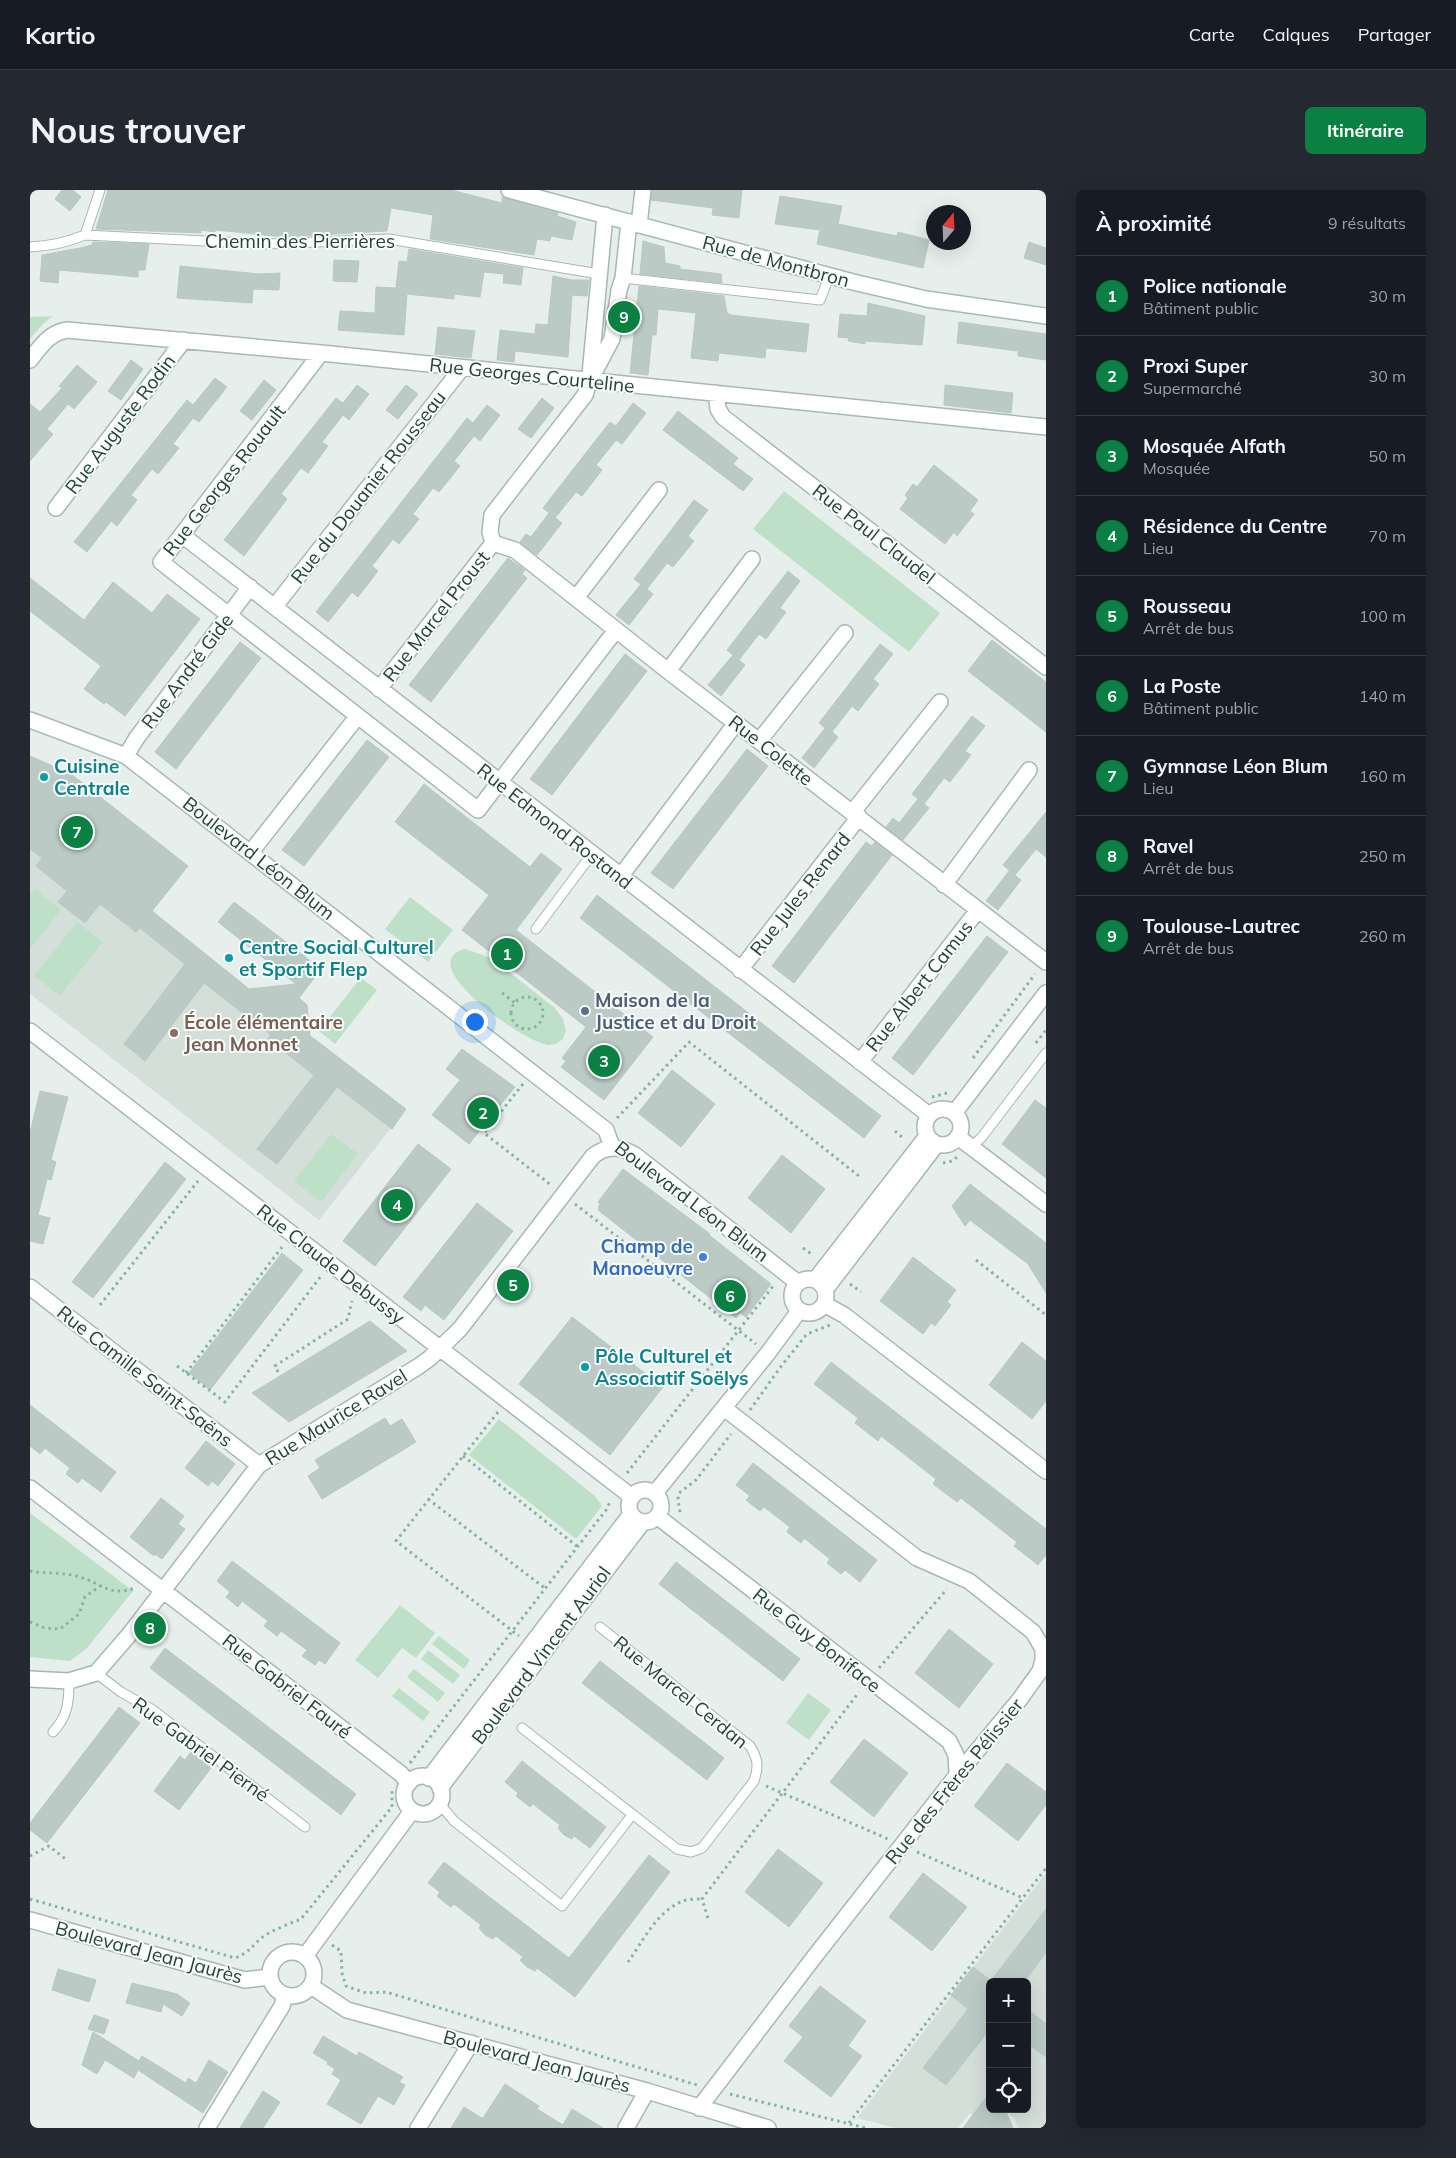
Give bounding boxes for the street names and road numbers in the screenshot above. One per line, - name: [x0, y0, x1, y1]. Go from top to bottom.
- street label: Chemin des Pierrières: [205, 229, 395, 253]
- street label: Rue de Montbron: [700, 230, 852, 292]
- street label: Rue Auguste Rodin: [60, 349, 180, 499]
- street label: Rue Georges Courteline: [428, 352, 636, 398]
- street label: Rue du Douanier Rousseau: [285, 386, 451, 588]
- street label: Rue Georges Rouault: [157, 399, 291, 561]
- street label: Rue Paul Claudel: [808, 479, 940, 589]
- street label: Rue Marcel Proust: [377, 545, 495, 686]
- street label: Rue André Gide: [136, 609, 238, 733]
- street label: Rue Colette: [724, 710, 818, 790]
- street label: Rue Edmond Rostand: [473, 758, 637, 894]
- street label: Boulevard Léon Blum: [178, 791, 340, 925]
- street label: Rue Jules Renard: [744, 828, 856, 960]
- street label: Rue Albert Camus: [860, 916, 978, 1056]
- street label: Boulevard Léon Blum: [610, 1135, 774, 1267]
- street label: Rue Claude Debussy: [252, 1199, 410, 1329]
- street label: Rue Camille Saint-Saëns: [52, 1300, 238, 1452]
- street label: Rue Maurice Ravel: [260, 1364, 412, 1470]
- street label: Boulevard Vincent Auriol: [466, 1561, 616, 1749]
- street label: Rue Guy Boniface: [748, 1583, 886, 1697]
- street label: Rue Gabriel Fauré: [218, 1628, 356, 1744]
- street label: Rue Marcel Cerdan: [609, 1630, 753, 1754]
- street label: Rue Gabriel Pierné: [128, 1691, 274, 1807]
- street label: Rue des Frères Pélissier: [880, 1693, 1028, 1869]
- street label: Boulevard Jean Jaurès: [53, 1915, 245, 1989]
- street label: Boulevard Jean Jaurès: [441, 2024, 633, 2098]

